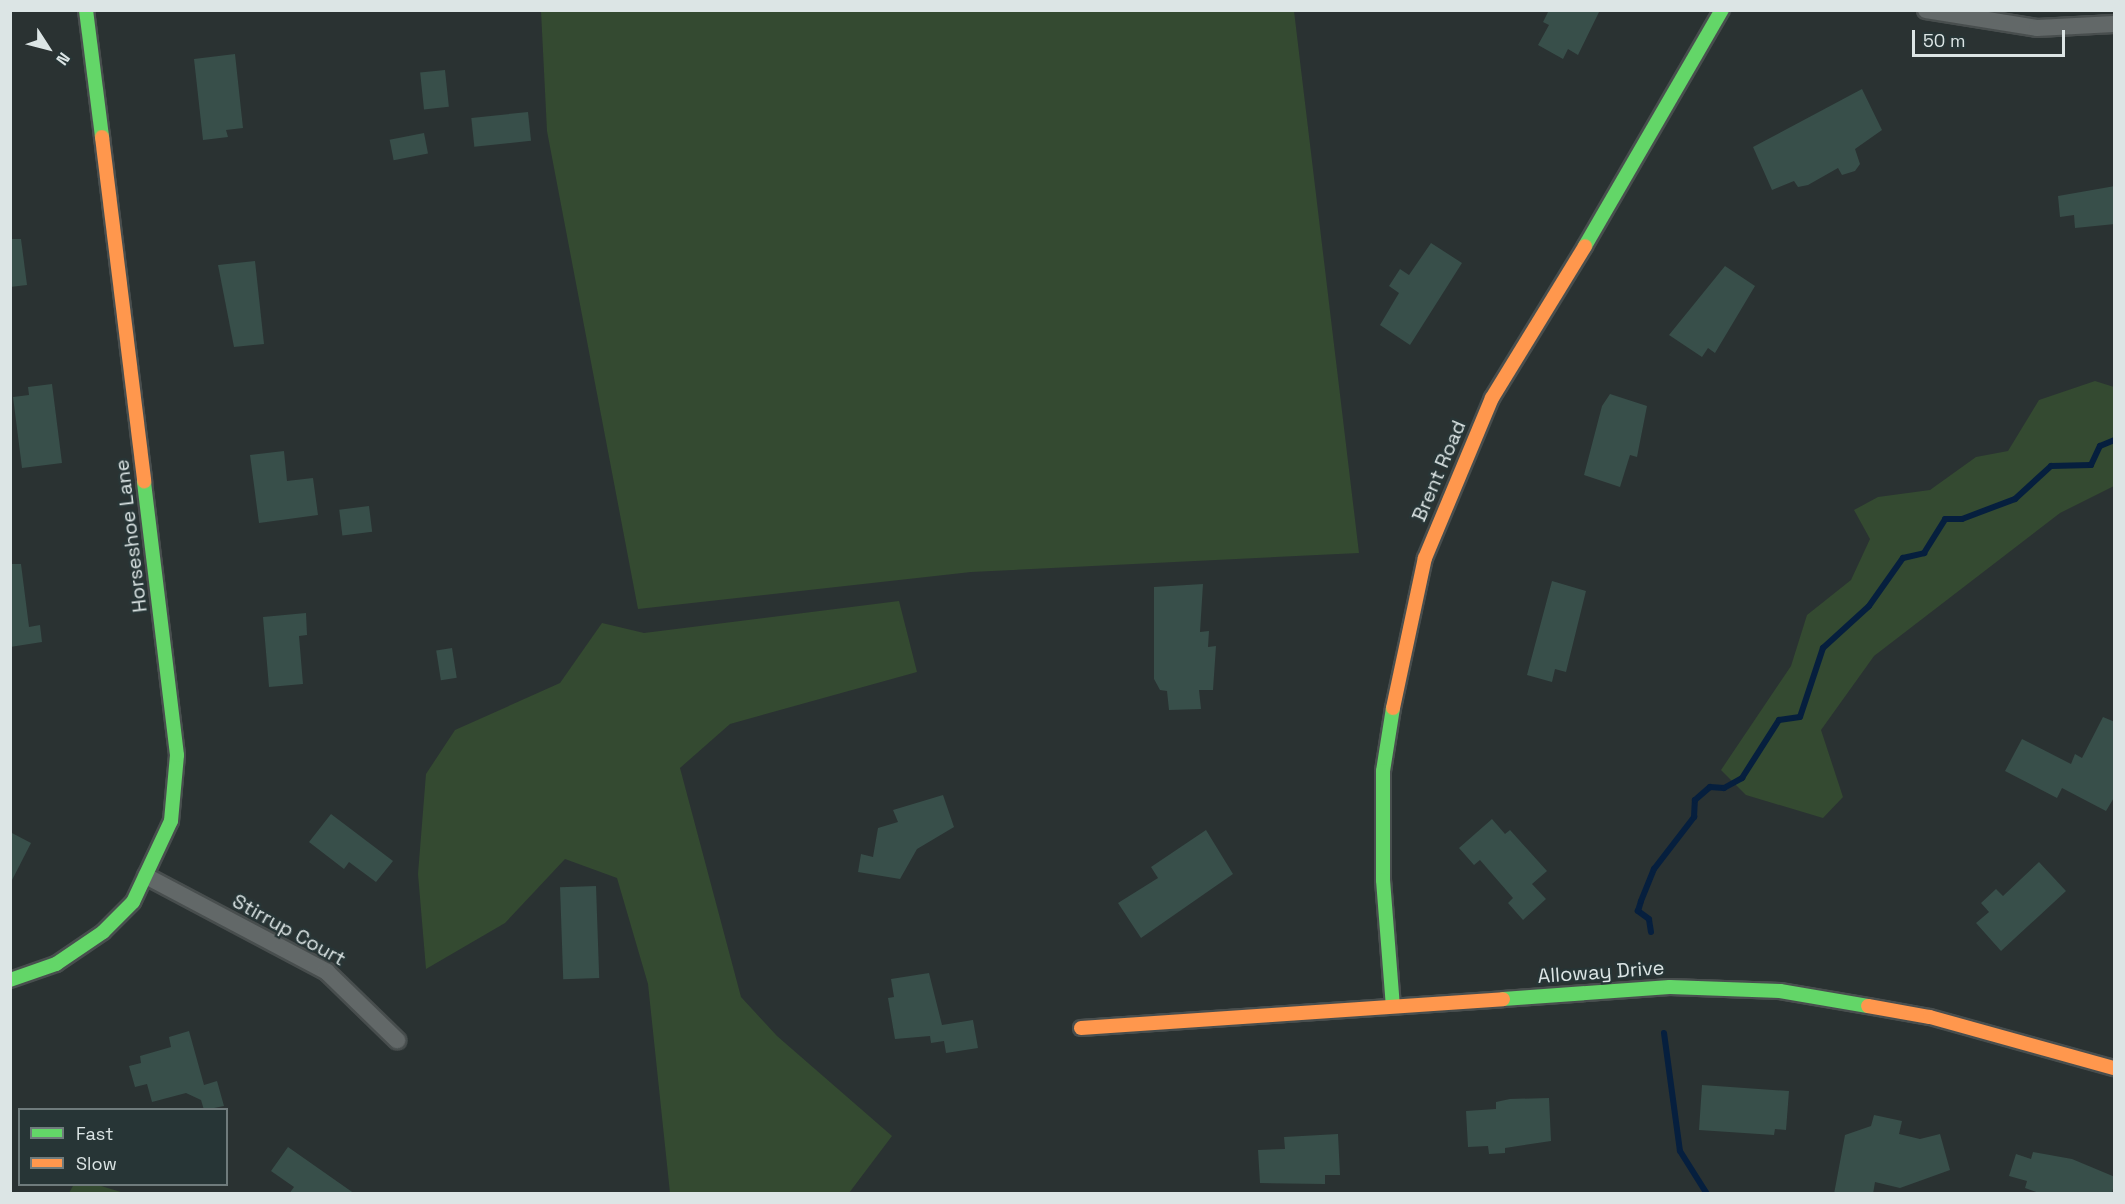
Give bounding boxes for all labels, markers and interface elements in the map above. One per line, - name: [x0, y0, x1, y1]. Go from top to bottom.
- north arrow: [18, 18, 78, 78]
- scale bar: [1915, 18, 2068, 56]
- text: 50 m: [1923, 29, 1965, 52]
- text: N: [51, 48, 75, 69]
- street label: Brent Road: [1407, 417, 1471, 525]
- street label: Horseshoe Lane: [110, 458, 152, 614]
- street label: Stirrup Court: [228, 889, 350, 971]
- street label: Alloway Drive: [1537, 956, 1665, 988]
- legend: [18, 1108, 228, 1186]
- text: Fast: [76, 1122, 113, 1145]
- text: Slow: [76, 1152, 117, 1175]

